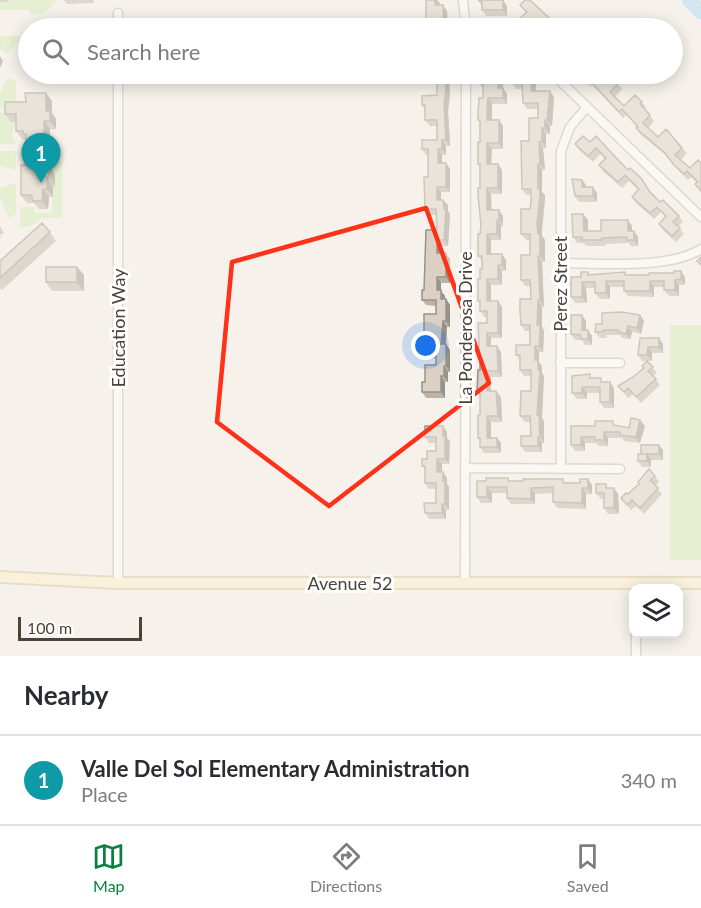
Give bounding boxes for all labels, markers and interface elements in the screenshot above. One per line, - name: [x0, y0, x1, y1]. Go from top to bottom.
- search box: [18, 18, 683, 84]
- icon: search: [39, 35, 72, 68]
- text: Search here: [87, 38, 200, 65]
- pin: 1: [22, 134, 60, 183]
- street label: Perez Street: [549, 236, 571, 332]
- street label: La Ponderosa Drive: [454, 251, 476, 405]
- street label: Education Way: [107, 268, 129, 387]
- your location: [411, 331, 440, 360]
- street label: Avenue 52: [307, 572, 393, 594]
- map controls: [629, 584, 683, 638]
- button: layers: [629, 584, 683, 638]
- scale bar: [18, 614, 142, 642]
- text: 100 m: [27, 618, 72, 637]
- text: Nearby: [24, 679, 109, 711]
- text: Valle Del Sol Elementary Administration: [81, 755, 470, 782]
- text: 1: [38, 768, 49, 792]
- text: 340 m: [621, 768, 677, 792]
- text: Place: [81, 782, 128, 806]
- tab: Map: [92, 840, 125, 895]
- tab: Directions: [310, 840, 382, 895]
- tab: Saved: [567, 840, 609, 895]

